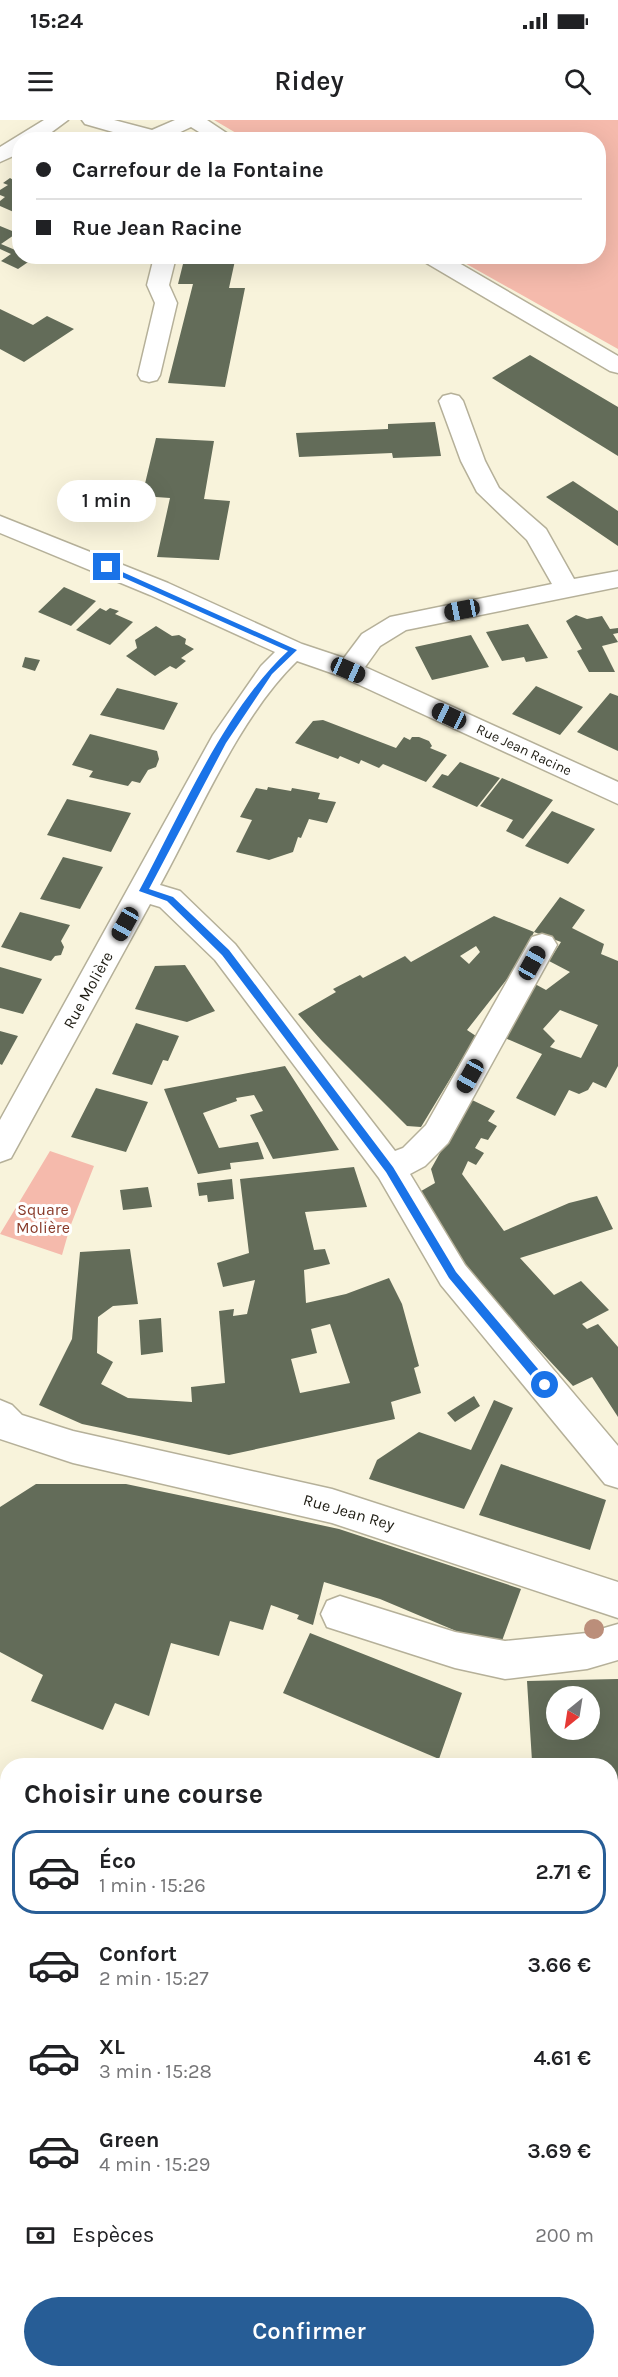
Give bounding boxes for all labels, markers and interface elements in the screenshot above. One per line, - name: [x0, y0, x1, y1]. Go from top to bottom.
- text: 15:24: [30, 8, 83, 34]
- icon: menu: [24, 65, 57, 98]
- text: Ridey: [274, 65, 344, 97]
- icon: search: [561, 65, 594, 98]
- text: Carrefour de la Fontaine: [72, 157, 324, 183]
- text: Rue Jean Racine: [72, 215, 242, 241]
- callout: 1 min: [57, 480, 156, 522]
- text: 1 min: [82, 489, 131, 512]
- route end: [93, 553, 120, 580]
- car: [443, 598, 481, 622]
- car: [328, 654, 368, 686]
- car: [429, 700, 469, 732]
- street label: Rue Jean Racine: [474, 720, 574, 780]
- car: [108, 904, 142, 944]
- car: [515, 943, 549, 983]
- street label: Rue Molière: [59, 948, 117, 1032]
- car: [453, 1056, 487, 1096]
- park label: Square Molière: [16, 1200, 70, 1237]
- route start: [531, 1371, 558, 1398]
- street label: Rue Jean Rey: [301, 1490, 397, 1534]
- north arrow: [546, 1686, 600, 1740]
- map controls: [546, 1686, 600, 1740]
- text: Choisir une course: [24, 1778, 263, 1810]
- icon: car: [27, 1845, 81, 1899]
- text: Éco: [99, 1848, 136, 1874]
- text: 2.71 €: [536, 1859, 591, 1885]
- text: 1 min · 15:26: [99, 1874, 206, 1897]
- icon: car: [27, 1938, 81, 1992]
- text: Confort: [99, 1941, 177, 1967]
- text: 3.66 €: [527, 1952, 591, 1978]
- text: 2 min · 15:27: [99, 1967, 209, 1990]
- icon: car: [27, 2031, 81, 2085]
- text: XL: [99, 2034, 125, 2060]
- text: 4.61 €: [533, 2045, 591, 2071]
- text: 3 min · 15:28: [99, 2060, 212, 2083]
- icon: car: [27, 2124, 81, 2178]
- text: Green: [99, 2127, 160, 2153]
- text: 3.69 €: [527, 2138, 591, 2164]
- text: 4 min · 15:29: [99, 2153, 210, 2176]
- icon: cash: [24, 2219, 57, 2252]
- text: Espèces: [72, 2222, 154, 2248]
- text: 200 m: [535, 2224, 594, 2247]
- button: Confirmer: [24, 2297, 594, 2366]

